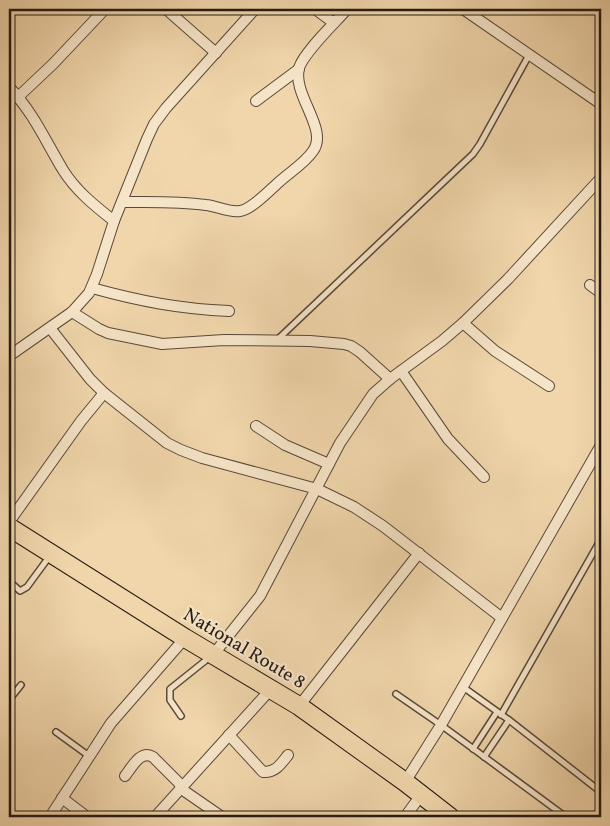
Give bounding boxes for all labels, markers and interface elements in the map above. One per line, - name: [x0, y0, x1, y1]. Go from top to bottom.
- street label: National Route 8: [178, 602, 310, 696]

